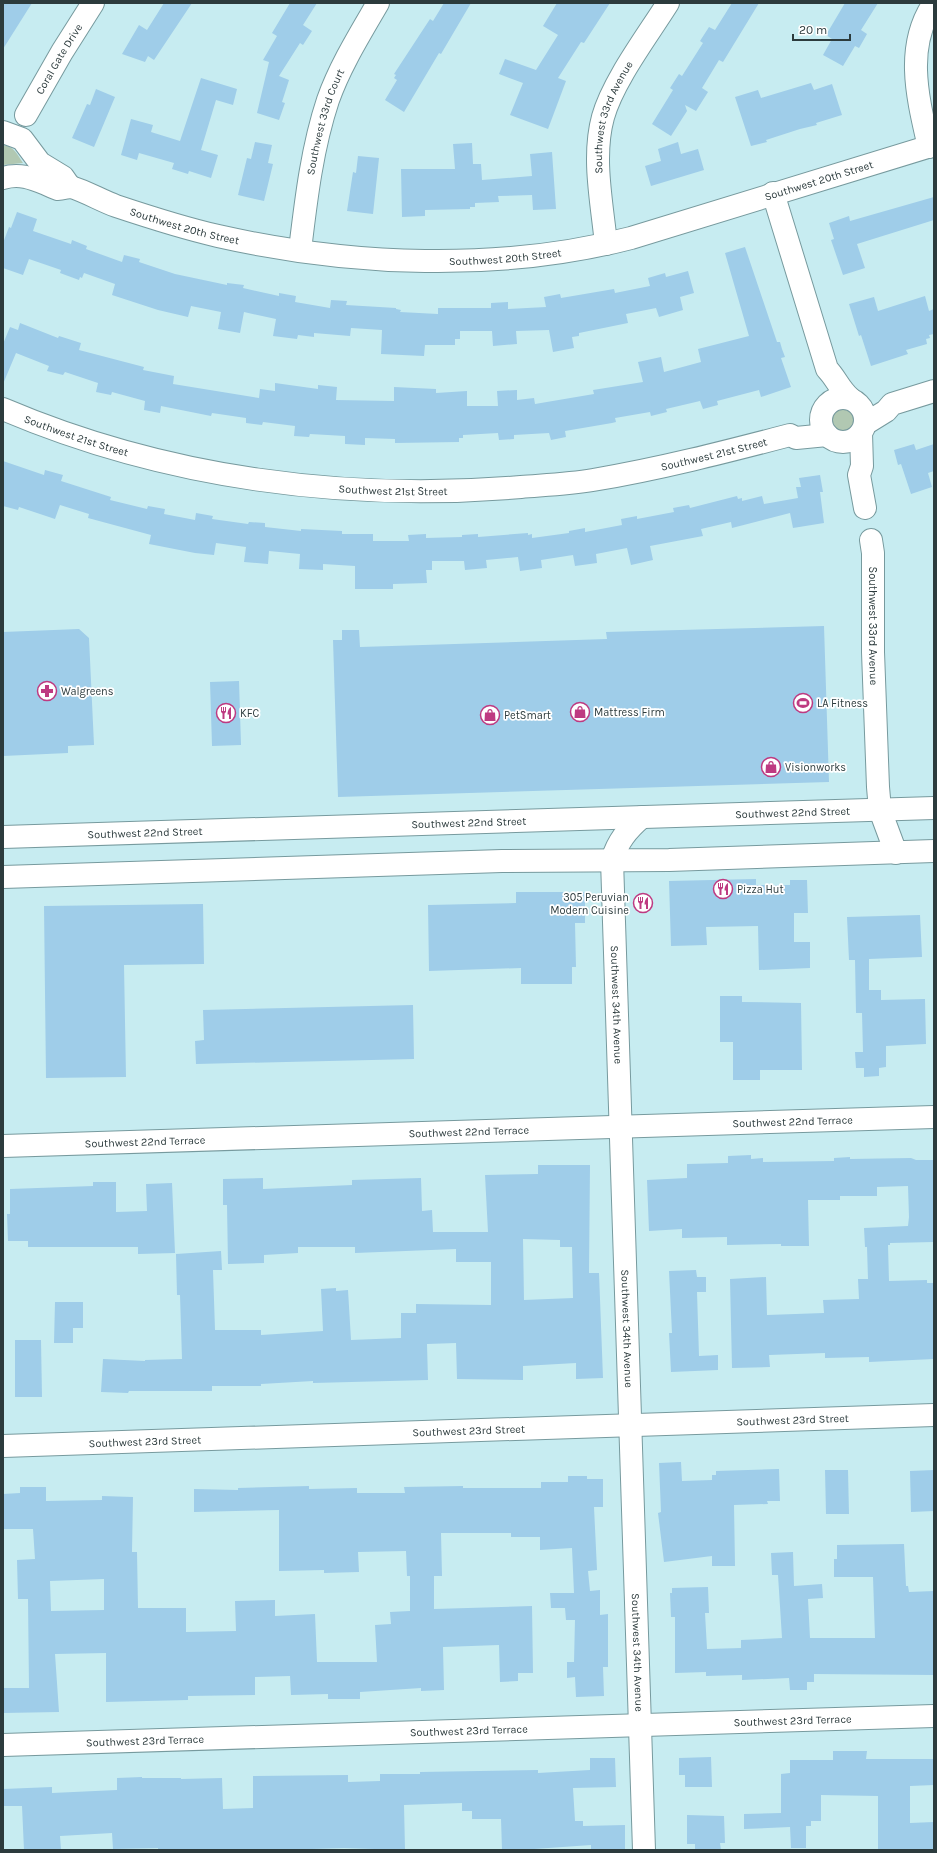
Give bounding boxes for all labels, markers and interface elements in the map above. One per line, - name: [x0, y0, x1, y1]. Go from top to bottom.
- scale bar: [793, 16, 850, 42]
- street label: Coral Gate Drive: [33, 21, 85, 96]
- text: 20 m: [799, 23, 827, 37]
- street label: Southwest 33rd Avenue: [591, 58, 635, 174]
- street label: Southwest 33rd Court: [304, 67, 347, 176]
- street label: Southwest 20th Street: [763, 158, 875, 203]
- street label: Southwest 20th Street: [128, 205, 240, 247]
- street label: Southwest 20th Street: [449, 246, 562, 268]
- street label: Southwest 21st Street: [22, 412, 130, 459]
- street label: Southwest 21st Street: [659, 435, 769, 473]
- street label: Southwest 21st Street: [338, 482, 448, 498]
- street label: Southwest 33rd Avenue: [867, 567, 881, 686]
- pharmacy icon: Walgreens: [36, 680, 58, 702]
- place label: Walgreens: [61, 685, 114, 698]
- sports icon: LA Fitness: [792, 692, 814, 714]
- place label: LA Fitness: [817, 697, 868, 710]
- shop icon: Mattress Firm: [569, 701, 591, 723]
- restaurant icon: KFC: [215, 702, 237, 724]
- shop icon: PetSmart: [479, 704, 501, 726]
- place label: Mattress Firm: [594, 706, 665, 719]
- place label: KFC: [240, 707, 259, 720]
- place label: PetSmart: [504, 709, 551, 722]
- shop icon: Visionworks: [760, 756, 782, 778]
- place label: Visionworks: [785, 761, 846, 774]
- street label: Southwest 22nd Street: [735, 804, 850, 821]
- street label: Southwest 22nd Street: [411, 814, 526, 831]
- street label: Southwest 22nd Street: [87, 824, 203, 841]
- restaurant icon: Pizza Hut: [712, 878, 734, 900]
- place label: Pizza Hut: [737, 883, 784, 896]
- place label: 305 Peruvian Modern Cuisine: [550, 891, 629, 917]
- restaurant icon: 305 Peruvian Modern Cuisine: [632, 892, 654, 914]
- street label: Southwest 34th Avenue: [608, 945, 625, 1065]
- street label: Southwest 22nd Terrace: [732, 1113, 853, 1130]
- street label: Southwest 22nd Terrace: [408, 1123, 530, 1140]
- street label: Southwest 22nd Terrace: [84, 1133, 206, 1150]
- street label: Southwest 34th Avenue: [619, 1269, 636, 1388]
- street label: Southwest 23rd Street: [736, 1411, 849, 1428]
- street label: Southwest 23rd Street: [412, 1422, 525, 1439]
- street label: Southwest 23rd Street: [88, 1433, 201, 1450]
- street label: Southwest 34th Avenue: [629, 1593, 646, 1712]
- street label: Southwest 23rd Terrace: [733, 1712, 852, 1729]
- street label: Southwest 23rd Terrace: [410, 1722, 528, 1739]
- street label: Southwest 23rd Terrace: [86, 1732, 204, 1749]

